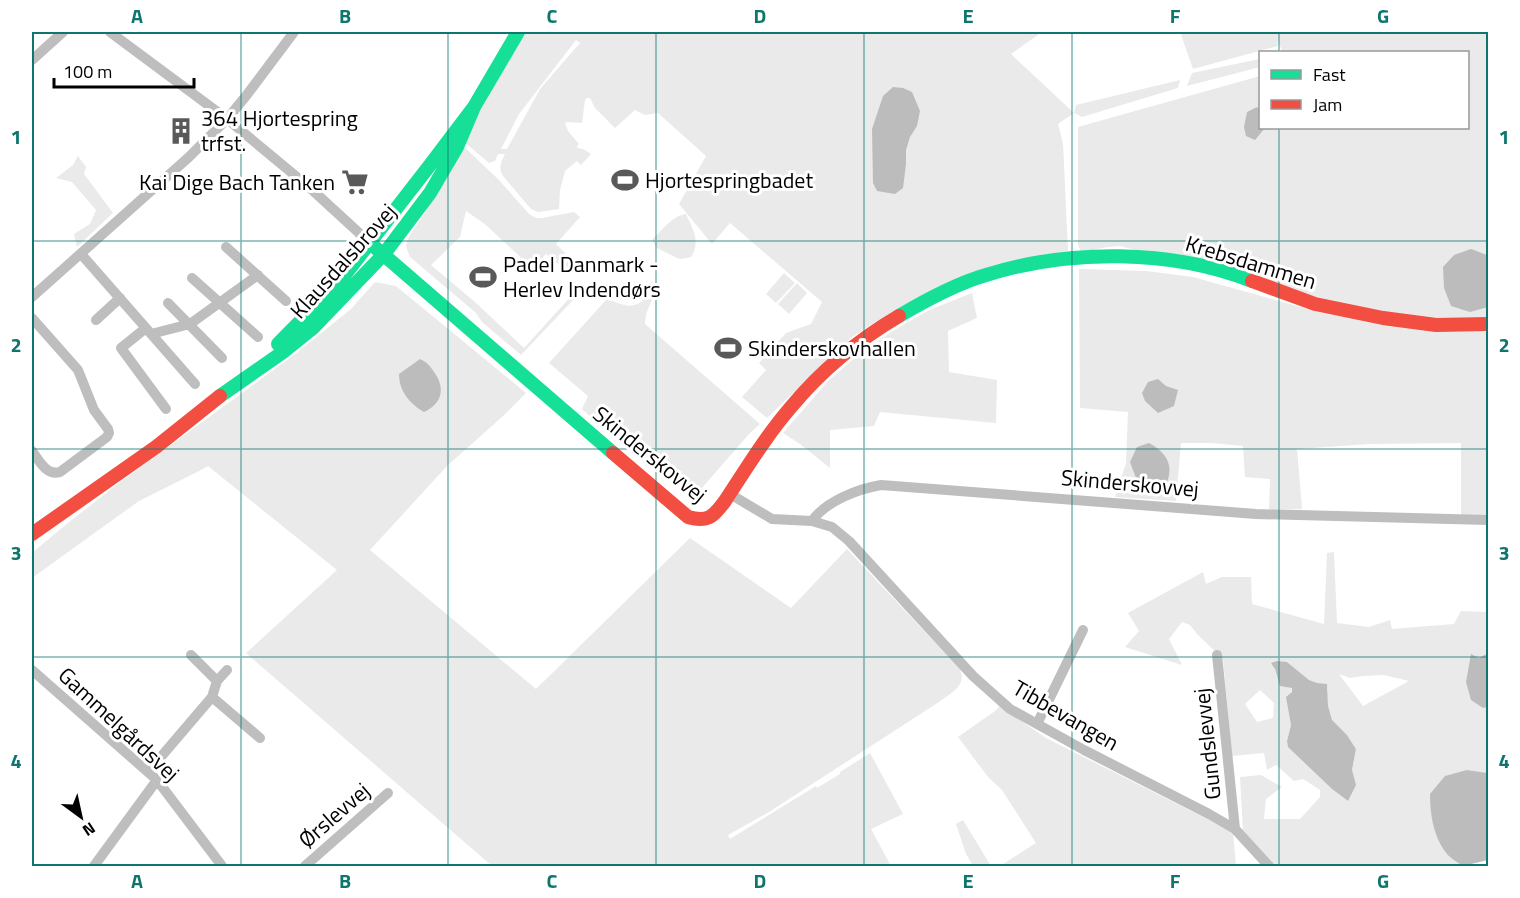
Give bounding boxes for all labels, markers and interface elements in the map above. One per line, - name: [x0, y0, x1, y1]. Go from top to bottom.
- text: A: [131, 0, 143, 31]
- text: B: [339, 0, 351, 31]
- text: C: [547, 0, 558, 31]
- text: D: [754, 0, 766, 31]
- text: E: [962, 0, 974, 31]
- text: F: [1170, 0, 1181, 31]
- text: G: [1377, 0, 1389, 31]
- scale bar: [54, 51, 194, 89]
- legend: [1259, 51, 1469, 129]
- text: 100 m: [63, 58, 112, 85]
- text: Fast: [1313, 61, 1346, 88]
- text: Jam: [1313, 91, 1342, 118]
- place label: 364 Hjortespring trfst.: [201, 101, 358, 160]
- building icon: 364 Hjortespring trfst.: [166, 116, 196, 146]
- text: 1: [10, 121, 22, 152]
- text: 1: [1498, 121, 1510, 152]
- place label: Hjortespringbadet: [645, 163, 813, 197]
- place label: Kai Dige Bach Tanken: [139, 165, 335, 199]
- sports icon: Hjortespringbadet: [610, 165, 640, 195]
- supermarket icon: Kai Dige Bach Tanken: [340, 167, 370, 197]
- street label: Klausdalsbrovej: [282, 196, 404, 326]
- street label: Krebsdammen: [1181, 226, 1321, 298]
- place label: Padel Danmark - Herlev Indendørs: [503, 247, 661, 306]
- sports icon: Padel Danmark - Herlev Indendørs: [468, 262, 498, 292]
- text: 2: [10, 329, 22, 360]
- text: 2: [1498, 329, 1510, 360]
- place label: Skinderskovhallen: [748, 331, 916, 365]
- sports icon: Skinderskovhallen: [713, 333, 743, 363]
- street label: Skinderskovvej: [586, 397, 714, 511]
- street label: Skinderskovvej: [1060, 460, 1200, 506]
- text: 3: [10, 537, 22, 568]
- text: 3: [1498, 537, 1510, 568]
- street label: Gammelgårdsvej: [51, 659, 187, 789]
- street label: Tibbevangen: [1006, 671, 1126, 759]
- street label: Gundslevvej: [1184, 687, 1230, 801]
- text: 4: [10, 745, 22, 776]
- text: 4: [1498, 745, 1510, 776]
- street label: Ørslevvej: [291, 774, 377, 856]
- north arrow: [51, 787, 111, 847]
- text: N: [78, 816, 100, 843]
- text: A: [131, 865, 143, 896]
- text: B: [339, 865, 351, 896]
- text: C: [547, 865, 558, 896]
- text: D: [754, 865, 766, 896]
- text: E: [962, 865, 974, 896]
- text: F: [1170, 865, 1181, 896]
- text: G: [1377, 865, 1389, 896]

